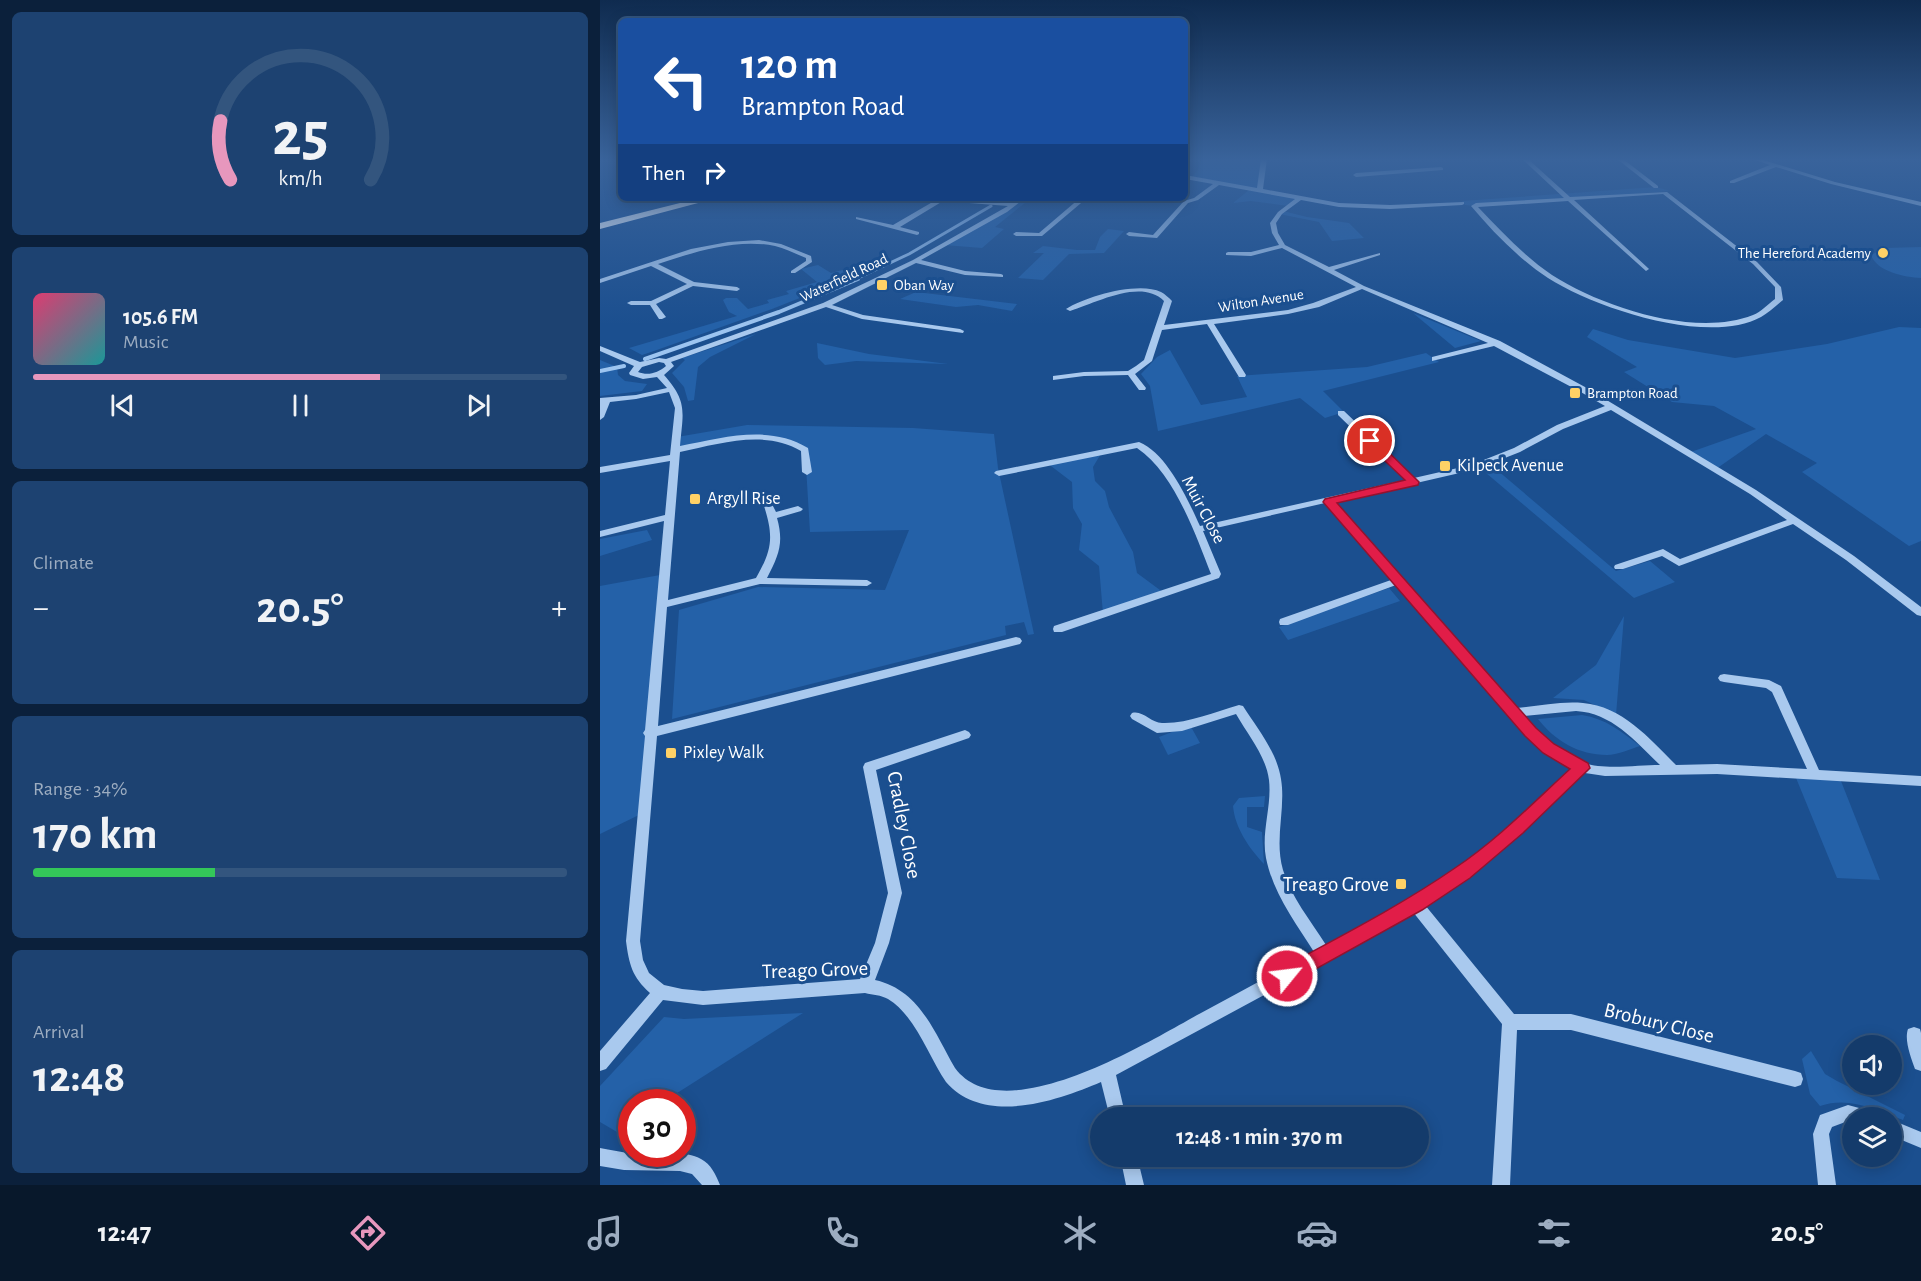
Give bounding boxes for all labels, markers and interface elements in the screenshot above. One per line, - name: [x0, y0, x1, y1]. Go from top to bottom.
- icon: left: [642, 42, 720, 120]
- text: 120 m: [741, 44, 838, 86]
- text: Brampton Road: [741, 93, 905, 120]
- text: 25: [272, 104, 328, 166]
- icon: right: [698, 156, 731, 189]
- text: Then: [642, 162, 686, 184]
- text: km/h: [278, 169, 322, 190]
- place label: The Hereford Academy: [1738, 246, 1872, 261]
- marker: The Hereford Academy: [1876, 246, 1890, 260]
- street label: Waterfield Road: [798, 251, 890, 305]
- marker: Oban Way: [875, 278, 889, 292]
- place label: Oban Way: [894, 278, 955, 293]
- street label: Wilton Avenue: [1217, 287, 1305, 315]
- text: 105.6 FM: [123, 306, 198, 328]
- text: Music: [123, 332, 169, 352]
- marker: Brampton Road: [1568, 386, 1582, 400]
- place label: Brampton Road: [1587, 386, 1678, 401]
- icon: previous: [106, 389, 139, 422]
- icon: pause: [284, 389, 317, 422]
- icon: next: [462, 389, 495, 422]
- pin: [1344, 415, 1395, 466]
- icon: arrive: [1353, 424, 1386, 457]
- place label: Kilpeck Avenue: [1457, 457, 1564, 475]
- marker: Kilpeck Avenue: [1438, 459, 1452, 473]
- street label: Muir Close: [1178, 473, 1228, 547]
- place label: Argyll Rise: [707, 490, 781, 508]
- marker: Argyll Rise: [688, 492, 702, 506]
- text: Climate: [33, 553, 94, 573]
- text: 20.5°: [256, 586, 344, 631]
- text: −: [33, 592, 49, 625]
- text: +: [551, 592, 567, 625]
- place label: Pixley Walk: [683, 744, 765, 762]
- marker: Pixley Walk: [664, 746, 678, 760]
- street label: Cradley Close: [883, 770, 925, 880]
- text: Range · 34%: [33, 779, 128, 799]
- text: 170 km: [33, 812, 157, 857]
- place label: Treago Grove: [1283, 874, 1389, 895]
- marker: Treago Grove: [1394, 877, 1408, 891]
- position arrow: [1255, 944, 1319, 1008]
- street label: Treago Grove: [762, 958, 868, 982]
- street label: Brobury Close: [1602, 999, 1716, 1047]
- text: Arrival: [33, 1022, 84, 1042]
- map controls: [1842, 1035, 1902, 1167]
- button: sound: [1842, 1035, 1902, 1095]
- text: 12:48: [33, 1055, 126, 1100]
- speed limit sign: 30: [618, 1089, 696, 1167]
- button: layers: [1842, 1107, 1902, 1167]
- text: 12:48 · 1 min · 370 m: [1176, 1126, 1343, 1148]
- icon: directions: [347, 1212, 389, 1254]
- icon: music: [584, 1212, 626, 1254]
- icon: phone: [821, 1212, 863, 1254]
- icon: climate: [1059, 1212, 1101, 1254]
- icon: car: [1296, 1212, 1338, 1254]
- icon: filters: [1533, 1212, 1575, 1254]
- text: 12:47: [98, 1219, 152, 1246]
- text: 20.5°: [1771, 1219, 1823, 1246]

